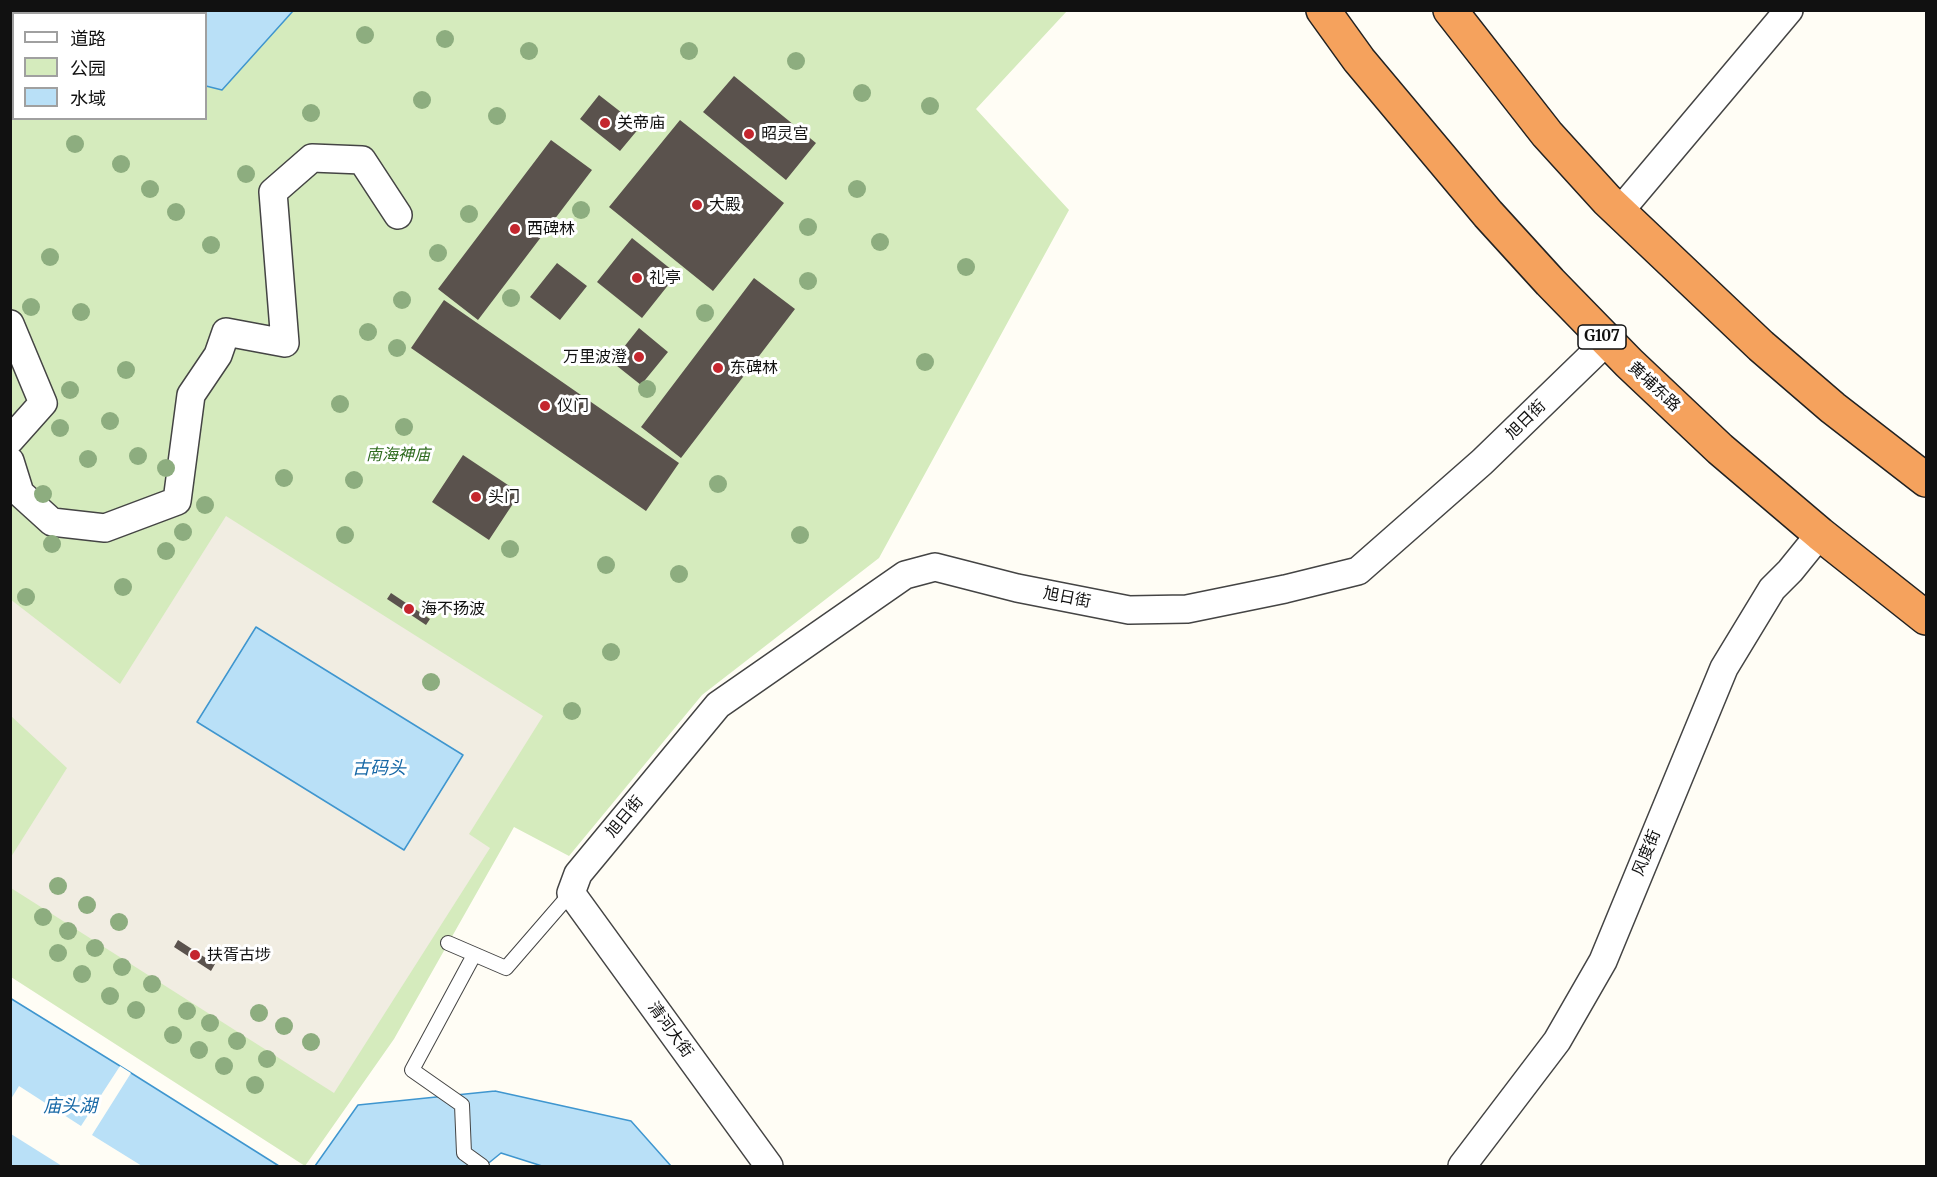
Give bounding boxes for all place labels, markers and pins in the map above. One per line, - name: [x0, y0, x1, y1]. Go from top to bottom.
- place label: 关帝庙: [617, 113, 665, 133]
- marker: 关帝庙: [598, 116, 612, 130]
- place label: 昭灵宫: [761, 124, 809, 144]
- marker: 昭灵宫: [742, 127, 756, 141]
- place label: 大殿: [709, 195, 741, 215]
- marker: 大殿: [690, 198, 704, 212]
- place label: 西碑林: [527, 219, 575, 239]
- marker: 西碑林: [508, 222, 522, 236]
- place label: 礼亭: [649, 268, 681, 288]
- marker: 礼亭: [630, 271, 644, 285]
- place label: 万里波澄: [563, 347, 627, 367]
- marker: 万里波澄: [632, 350, 646, 364]
- place label: 东碑林: [730, 358, 778, 378]
- marker: 东碑林: [711, 361, 725, 375]
- place label: 仪门: [557, 396, 589, 416]
- marker: 仪门: [538, 399, 552, 413]
- place label: 头门: [488, 487, 520, 507]
- marker: 头门: [469, 490, 483, 504]
- place label: 海不扬波: [421, 599, 485, 619]
- marker: 海不扬波: [402, 602, 416, 616]
- place label: 扶胥古埗: [207, 945, 271, 965]
- marker: 扶胥古埗: [188, 948, 202, 962]

